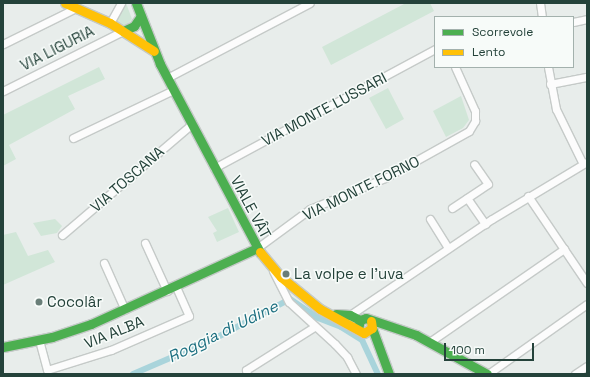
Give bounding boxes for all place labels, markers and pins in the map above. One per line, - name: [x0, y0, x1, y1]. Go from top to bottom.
- place label: La volpe e l'uva: [294, 265, 404, 283]
- marker: La volpe e l'uva: [281, 269, 291, 279]
- place label: Cocolâr: [47, 293, 102, 311]
- marker: Cocolâr: [34, 297, 44, 307]

